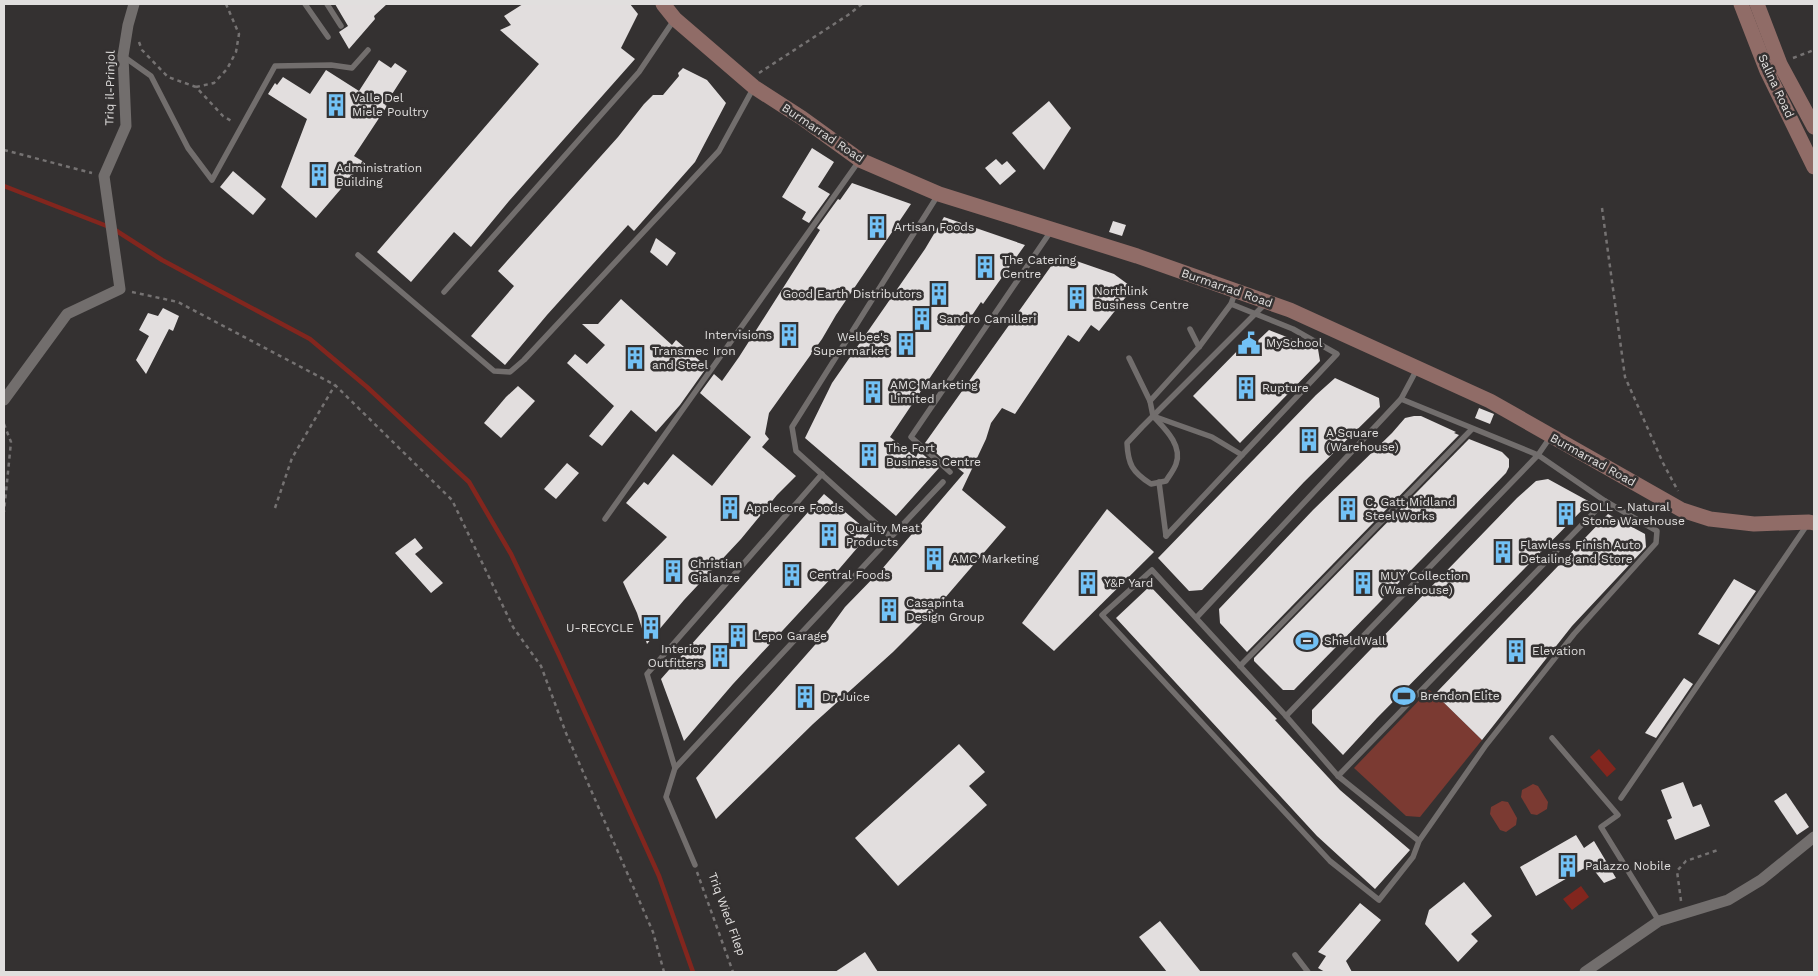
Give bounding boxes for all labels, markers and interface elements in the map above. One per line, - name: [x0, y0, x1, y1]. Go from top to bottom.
- street label: Triq il-Prinjol: [102, 50, 118, 126]
- street label: Salina Road: [1755, 52, 1797, 120]
- place label: Valle Del Miele Poultry: [352, 91, 429, 119]
- building icon: Valle Del Miele Poultry: [323, 92, 349, 118]
- street label: Burmarrad Road: [779, 100, 867, 166]
- place label: Administration Building: [336, 161, 422, 189]
- building icon: Administration Building: [306, 162, 332, 188]
- building icon: Artisan Foods: [864, 214, 890, 240]
- place label: Artisan Foods: [894, 220, 974, 234]
- place label: The Catering Centre: [1002, 253, 1077, 281]
- building icon: The Catering Centre: [972, 254, 998, 280]
- street label: Burmarrad Road: [1179, 266, 1275, 310]
- building icon: Good Earth Distributors: [926, 281, 952, 307]
- place label: Northlink Business Centre: [1094, 284, 1189, 312]
- building icon: Northlink Business Centre: [1064, 285, 1090, 311]
- place label: Good Earth Distributors: [782, 287, 922, 301]
- building icon: Sandro Camilleri: [909, 306, 935, 332]
- place label: Sandro Camilleri: [939, 312, 1036, 326]
- building icon: Intervisions: [776, 322, 802, 348]
- place label: Intervisions: [704, 328, 772, 342]
- place label: Welbee's Supermarket: [813, 330, 889, 358]
- public building icon: MySchool: [1236, 330, 1262, 356]
- building icon: Welbee's Supermarket: [893, 331, 919, 357]
- place label: MySchool: [1266, 336, 1323, 350]
- place label: Transmec Iron and Steel: [652, 344, 736, 372]
- building icon: Transmec Iron and Steel: [622, 345, 648, 371]
- building icon: Rupture: [1233, 375, 1259, 401]
- place label: AMC Marketing Limited: [890, 378, 978, 406]
- building icon: AMC Marketing Limited: [860, 379, 886, 405]
- place label: Rupture: [1262, 381, 1309, 395]
- place label: A Square (Warehouse): [1326, 426, 1399, 454]
- building icon: A Square (Warehouse): [1296, 427, 1322, 453]
- street label: Burmarrad Road: [1548, 431, 1638, 489]
- place label: The Fort Business Centre: [886, 441, 981, 469]
- building icon: The Fort Business Centre: [856, 442, 882, 468]
- building icon: Applecore Foods: [717, 495, 743, 521]
- place label: C. Gatt Midland Steel Works: [1365, 495, 1455, 523]
- building icon: C. Gatt Midland Steel Works: [1335, 496, 1361, 522]
- place label: SOLL - Natural Stone Warehouse: [1582, 500, 1685, 528]
- place label: Applecore Foods: [746, 501, 844, 515]
- building icon: SOLL - Natural Stone Warehouse: [1553, 501, 1579, 527]
- place label: Quality Meat Products: [846, 521, 920, 549]
- building icon: Quality Meat Products: [816, 522, 842, 548]
- place label: Flawless Finish Auto Detailing and Store: [1520, 538, 1641, 566]
- building icon: Flawless Finish Auto Detailing and Store: [1490, 539, 1516, 565]
- building icon: AMC Marketing: [921, 546, 947, 572]
- place label: AMC Marketing: [951, 552, 1039, 566]
- place label: Christian Gialanze: [690, 557, 743, 585]
- building icon: Christian Gialanze: [660, 558, 686, 584]
- building icon: Central Foods: [779, 562, 805, 588]
- place label: Central Foods: [809, 568, 890, 582]
- place label: MUY Collection (Warehouse): [1380, 569, 1468, 597]
- building icon: Y&P Yard: [1075, 570, 1101, 596]
- building icon: MUY Collection (Warehouse): [1350, 570, 1376, 596]
- place label: Y&P Yard: [1104, 576, 1153, 590]
- place label: Casapinta Design Group: [906, 596, 985, 624]
- building icon: Casapinta Design Group: [876, 597, 902, 623]
- building icon: U-RECYCLE: [638, 615, 664, 641]
- place label: U-RECYCLE: [566, 621, 634, 635]
- building icon: Lepo Garage: [725, 623, 751, 649]
- sports icon: ShieldWall: [1294, 628, 1320, 654]
- place label: Lepo Garage: [754, 629, 827, 643]
- place label: ShieldWall: [1324, 634, 1386, 648]
- building icon: Elevation: [1503, 638, 1529, 664]
- place label: Interior Outfitters: [648, 642, 704, 670]
- building icon: Interior Outfitters: [707, 643, 733, 669]
- place label: Elevation: [1532, 644, 1586, 658]
- sports icon: Brendon Elite: [1391, 683, 1417, 709]
- building icon: Dr Juice: [792, 684, 818, 710]
- place label: Brendon Elite: [1420, 689, 1500, 703]
- place label: Dr Juice: [822, 690, 870, 704]
- building icon: Palazzo Nobile: [1555, 853, 1581, 879]
- place label: Palazzo Nobile: [1585, 859, 1671, 873]
- street label: Triq Wied Filep: [705, 870, 749, 958]

